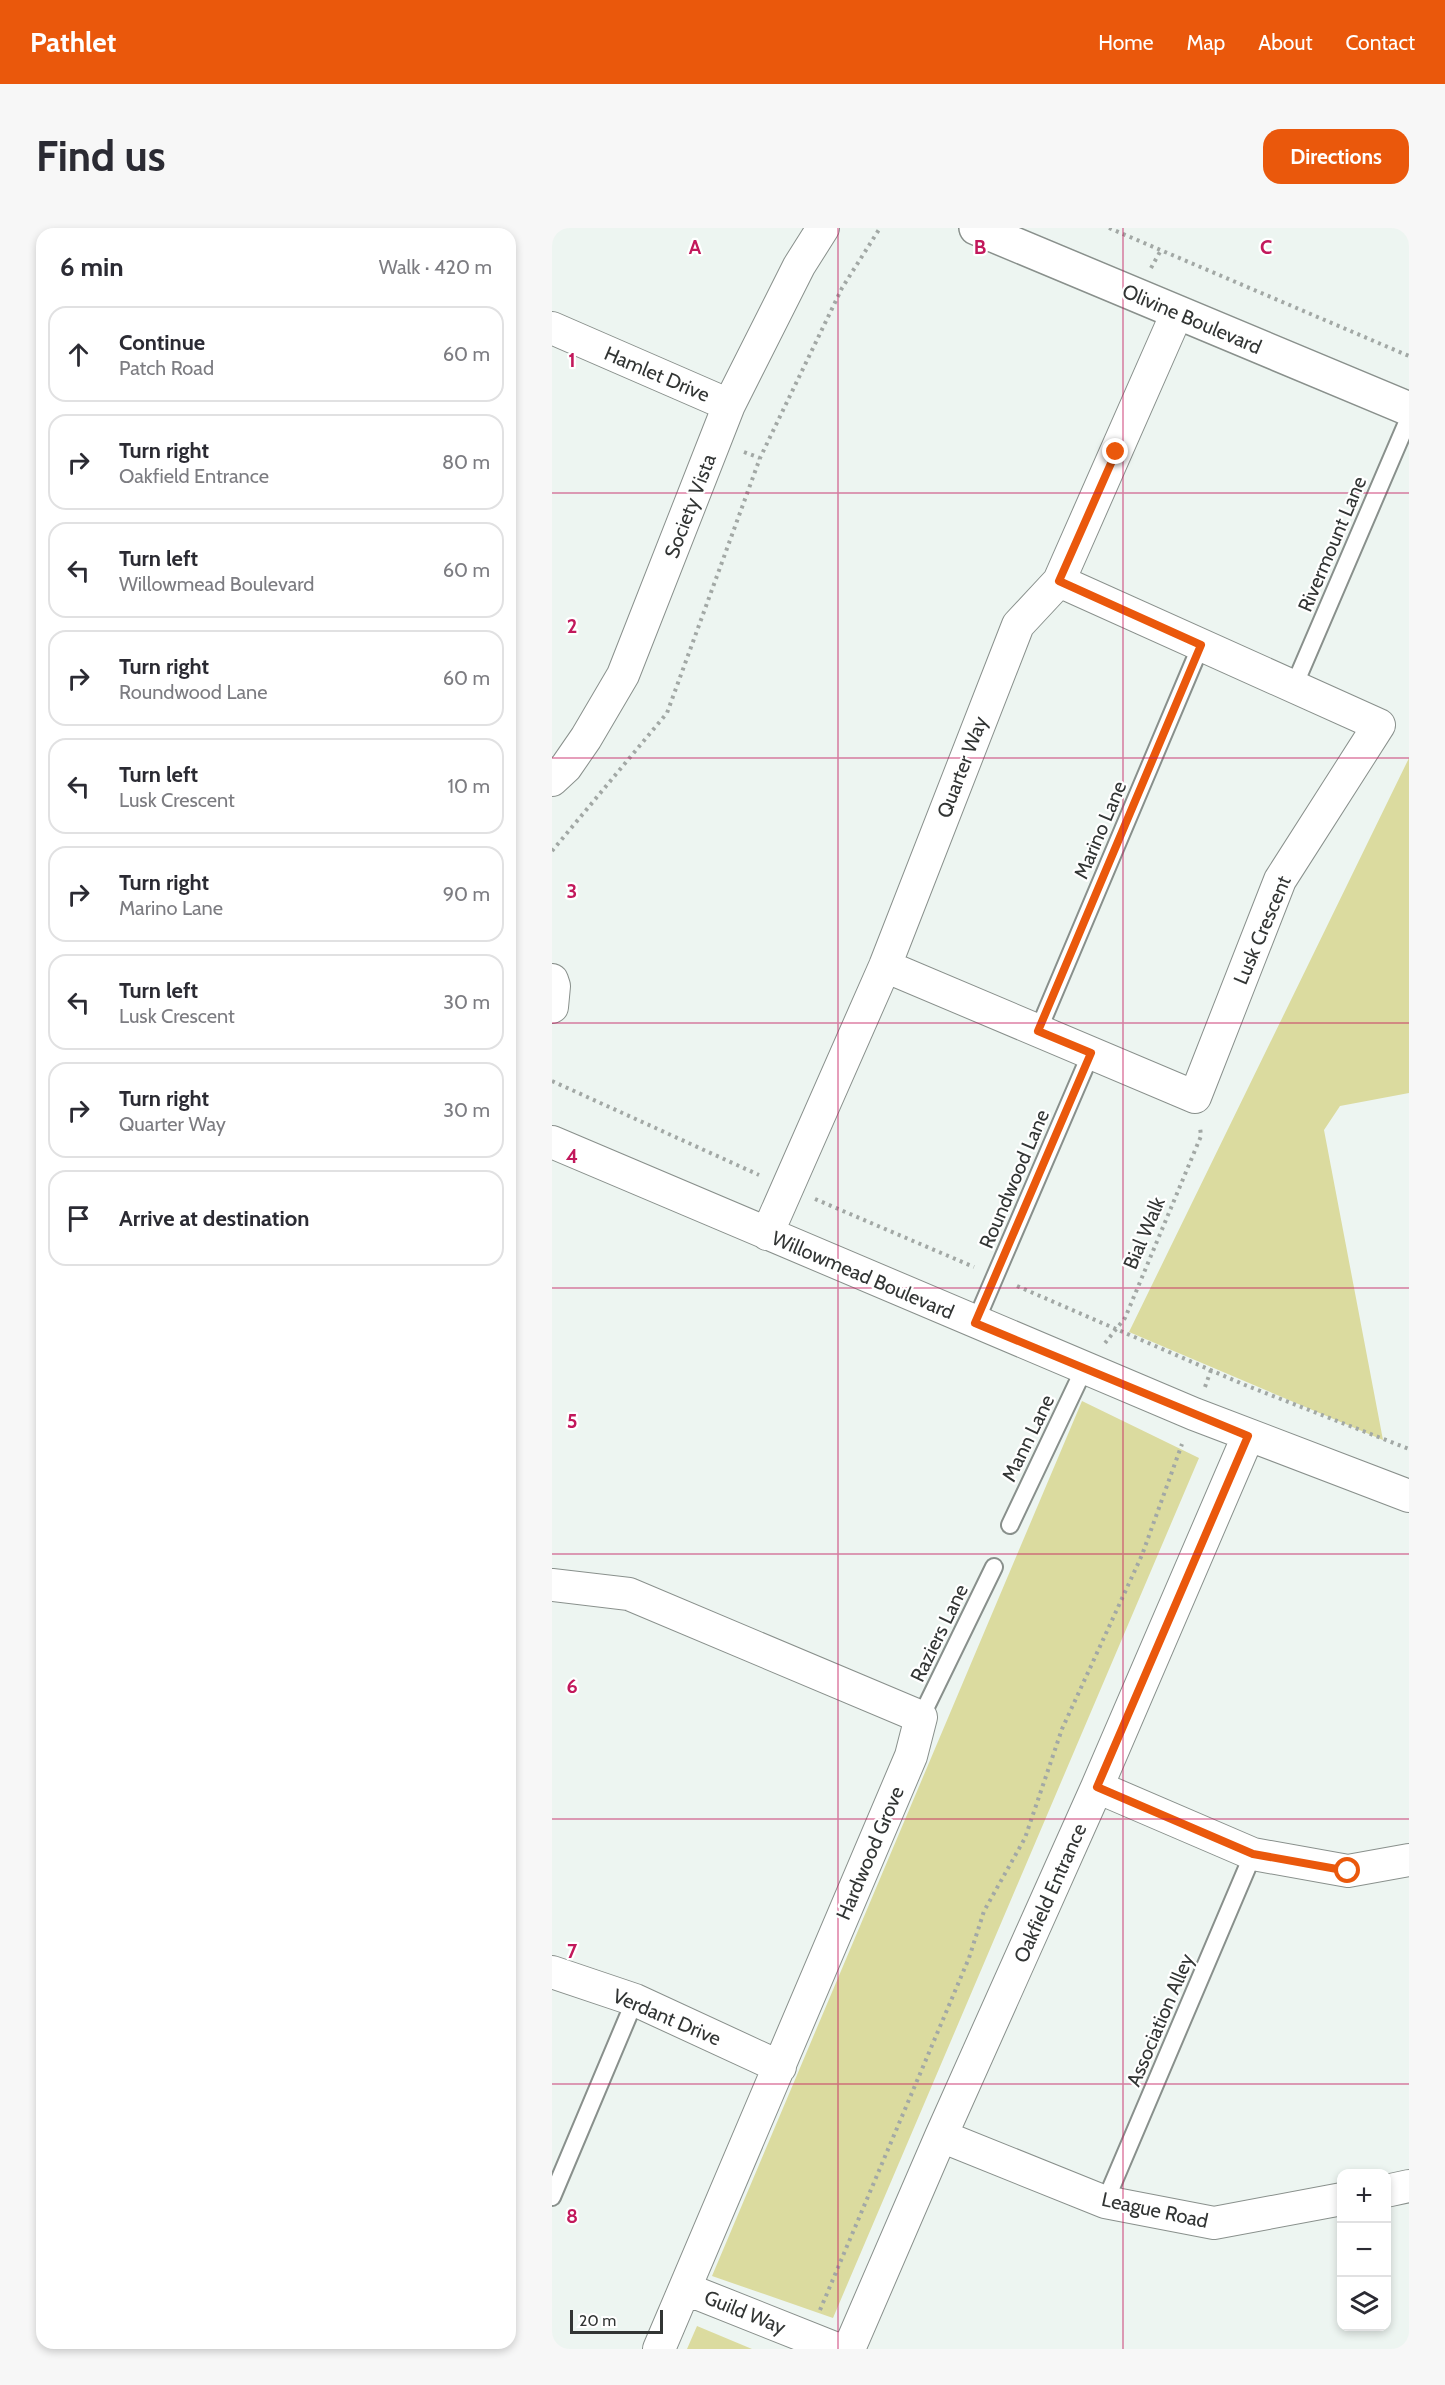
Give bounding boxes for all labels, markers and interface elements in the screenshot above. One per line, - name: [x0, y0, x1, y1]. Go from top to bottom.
- text: Pathlet: [30, 25, 116, 59]
- text: Home: [1098, 30, 1154, 55]
- text: Map: [1187, 30, 1225, 55]
- text: About: [1258, 30, 1312, 55]
- text: Contact: [1345, 30, 1415, 55]
- button: Directions: [1263, 129, 1409, 184]
- text: Find us: [36, 130, 165, 182]
- text: A: [689, 235, 702, 259]
- text: B: [974, 235, 986, 259]
- text: C: [1260, 235, 1272, 259]
- text: 6 min: [60, 251, 124, 283]
- text: Walk · 420 m: [379, 255, 492, 279]
- street label: Olivine Boulevard: [1119, 279, 1265, 359]
- text: Continue: [119, 329, 205, 356]
- icon: ahead: [62, 338, 95, 371]
- street label: Hamlet Drive: [601, 341, 713, 407]
- text: 60 m: [443, 342, 490, 366]
- text: 1: [568, 348, 576, 372]
- text: Patch Road: [119, 356, 214, 380]
- text: Turn right: [119, 437, 209, 464]
- route end: [1102, 438, 1128, 464]
- icon: right: [62, 446, 95, 479]
- text: 80 m: [442, 450, 490, 474]
- street label: Society Vista: [659, 450, 721, 561]
- text: Oakfield Entrance: [119, 464, 269, 488]
- street label: Rivermount Lane: [1293, 473, 1371, 615]
- text: Turn left: [119, 545, 198, 572]
- icon: left: [62, 554, 95, 587]
- text: 60 m: [443, 558, 490, 582]
- text: Willowmead Boulevard: [119, 572, 314, 596]
- text: 2: [567, 614, 577, 638]
- text: Turn right: [119, 653, 209, 680]
- icon: right: [62, 662, 95, 695]
- text: 60 m: [443, 666, 490, 690]
- text: Roundwood Lane: [119, 680, 267, 704]
- street label: Quarter Way: [932, 713, 992, 821]
- text: Turn left: [119, 761, 198, 788]
- icon: left: [62, 770, 95, 803]
- text: 10 m: [447, 774, 490, 798]
- street label: Marino Lane: [1069, 777, 1131, 883]
- text: Lusk Crescent: [119, 788, 235, 812]
- text: Turn right: [119, 869, 209, 896]
- street label: Lusk Crescent: [1228, 872, 1296, 988]
- icon: right: [62, 878, 95, 911]
- text: 3: [567, 879, 577, 903]
- text: 90 m: [443, 882, 490, 906]
- text: Marino Lane: [119, 896, 223, 920]
- text: Turn left: [119, 977, 198, 1004]
- icon: left: [62, 986, 95, 1019]
- text: 30 m: [443, 990, 490, 1014]
- text: Lusk Crescent: [119, 1004, 235, 1028]
- text: Turn right: [119, 1085, 209, 1112]
- icon: right: [62, 1094, 95, 1127]
- text: 30 m: [443, 1098, 490, 1122]
- street label: Roundwood Lane: [974, 1106, 1054, 1252]
- text: Quarter Way: [119, 1112, 226, 1136]
- text: 4: [566, 1144, 578, 1168]
- street label: Bial Walk: [1118, 1193, 1170, 1273]
- icon: arrive: [62, 1202, 95, 1235]
- text: Arrive at destination: [119, 1205, 309, 1232]
- street label: Willowmead Boulevard: [768, 1226, 958, 1324]
- street label: Mann Lane: [997, 1391, 1059, 1485]
- text: 5: [567, 1409, 577, 1433]
- street label: Raziers Lane: [905, 1580, 973, 1686]
- text: 6: [566, 1674, 578, 1698]
- street label: Hardwood Grove: [831, 1783, 909, 1923]
- street label: Oakfield Entrance: [1009, 1820, 1091, 1966]
- route start: [1334, 1857, 1360, 1883]
- text: 7: [567, 1939, 578, 1963]
- street label: Association Alley: [1121, 1950, 1199, 2090]
- street label: Verdant Drive: [609, 1983, 725, 2051]
- map controls: [1337, 2169, 1391, 2331]
- button: +: [1337, 2169, 1391, 2223]
- street label: League Road: [1100, 2187, 1210, 2233]
- text: 8: [566, 2204, 578, 2228]
- button: −: [1337, 2223, 1391, 2277]
- button: layers: [1337, 2277, 1391, 2331]
- street label: Guild Way: [701, 2285, 789, 2339]
- scale bar: [570, 2307, 663, 2334]
- text: 20 m: [579, 2311, 616, 2330]

